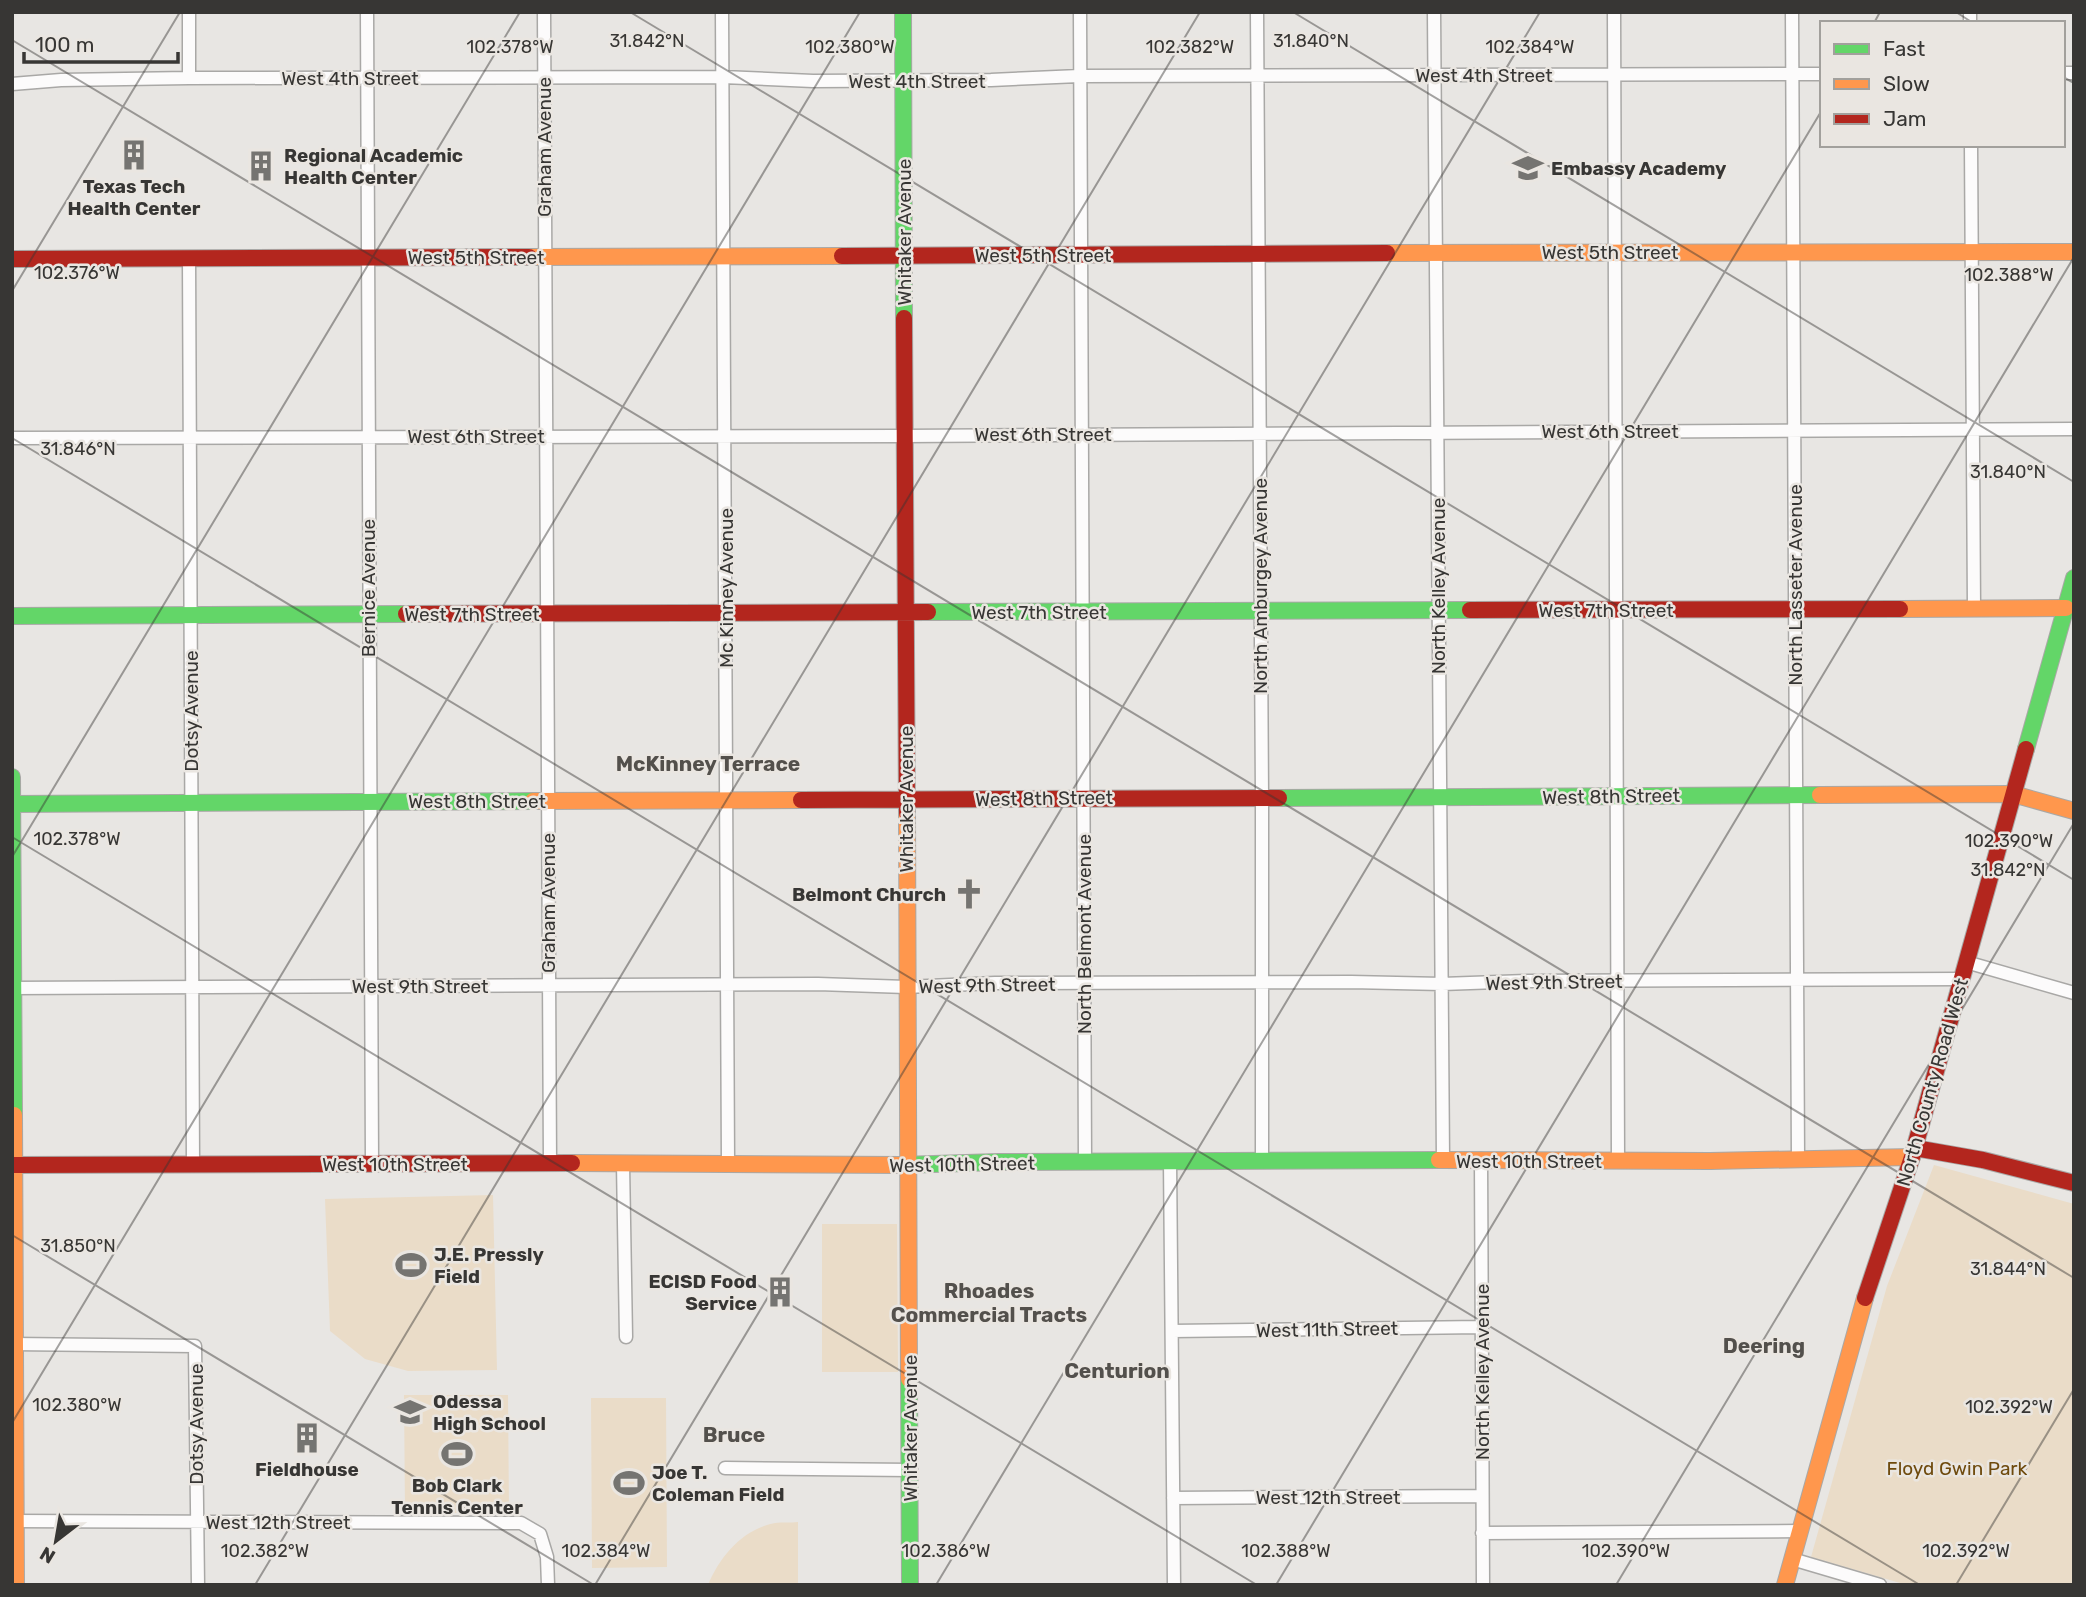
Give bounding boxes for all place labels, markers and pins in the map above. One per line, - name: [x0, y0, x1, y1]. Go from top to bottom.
- building icon: Texas Tech Health Center: [117, 138, 151, 172]
- place label: Regional Academic Health Center: [284, 144, 463, 189]
- building icon: Regional Academic Health Center: [244, 149, 278, 183]
- school or university icon: Embassy Academy: [1511, 151, 1545, 185]
- place label: Embassy Academy: [1551, 157, 1727, 180]
- place label: Texas Tech Health Center: [68, 175, 201, 220]
- church icon: Belmont Church: [952, 877, 986, 911]
- place label: Belmont Church: [792, 883, 946, 906]
- place label: J.E. Pressly Field: [434, 1243, 545, 1288]
- sports icon: J.E. Pressly Field: [394, 1248, 428, 1282]
- place label: ECISD Food Service: [648, 1270, 757, 1315]
- building icon: ECISD Food Service: [763, 1275, 797, 1309]
- place label: Odessa High School: [433, 1390, 546, 1435]
- school or university icon: Odessa High School: [393, 1395, 427, 1429]
- building icon: Fieldhouse: [290, 1421, 324, 1455]
- sports icon: Bob Clark Tennis Center: [440, 1437, 474, 1471]
- place label: Fieldhouse: [255, 1458, 359, 1481]
- place label: Joe T. Coleman Field: [652, 1461, 784, 1506]
- sports icon: Joe T. Coleman Field: [612, 1466, 646, 1500]
- place label: Bob Clark Tennis Center: [391, 1474, 523, 1519]

